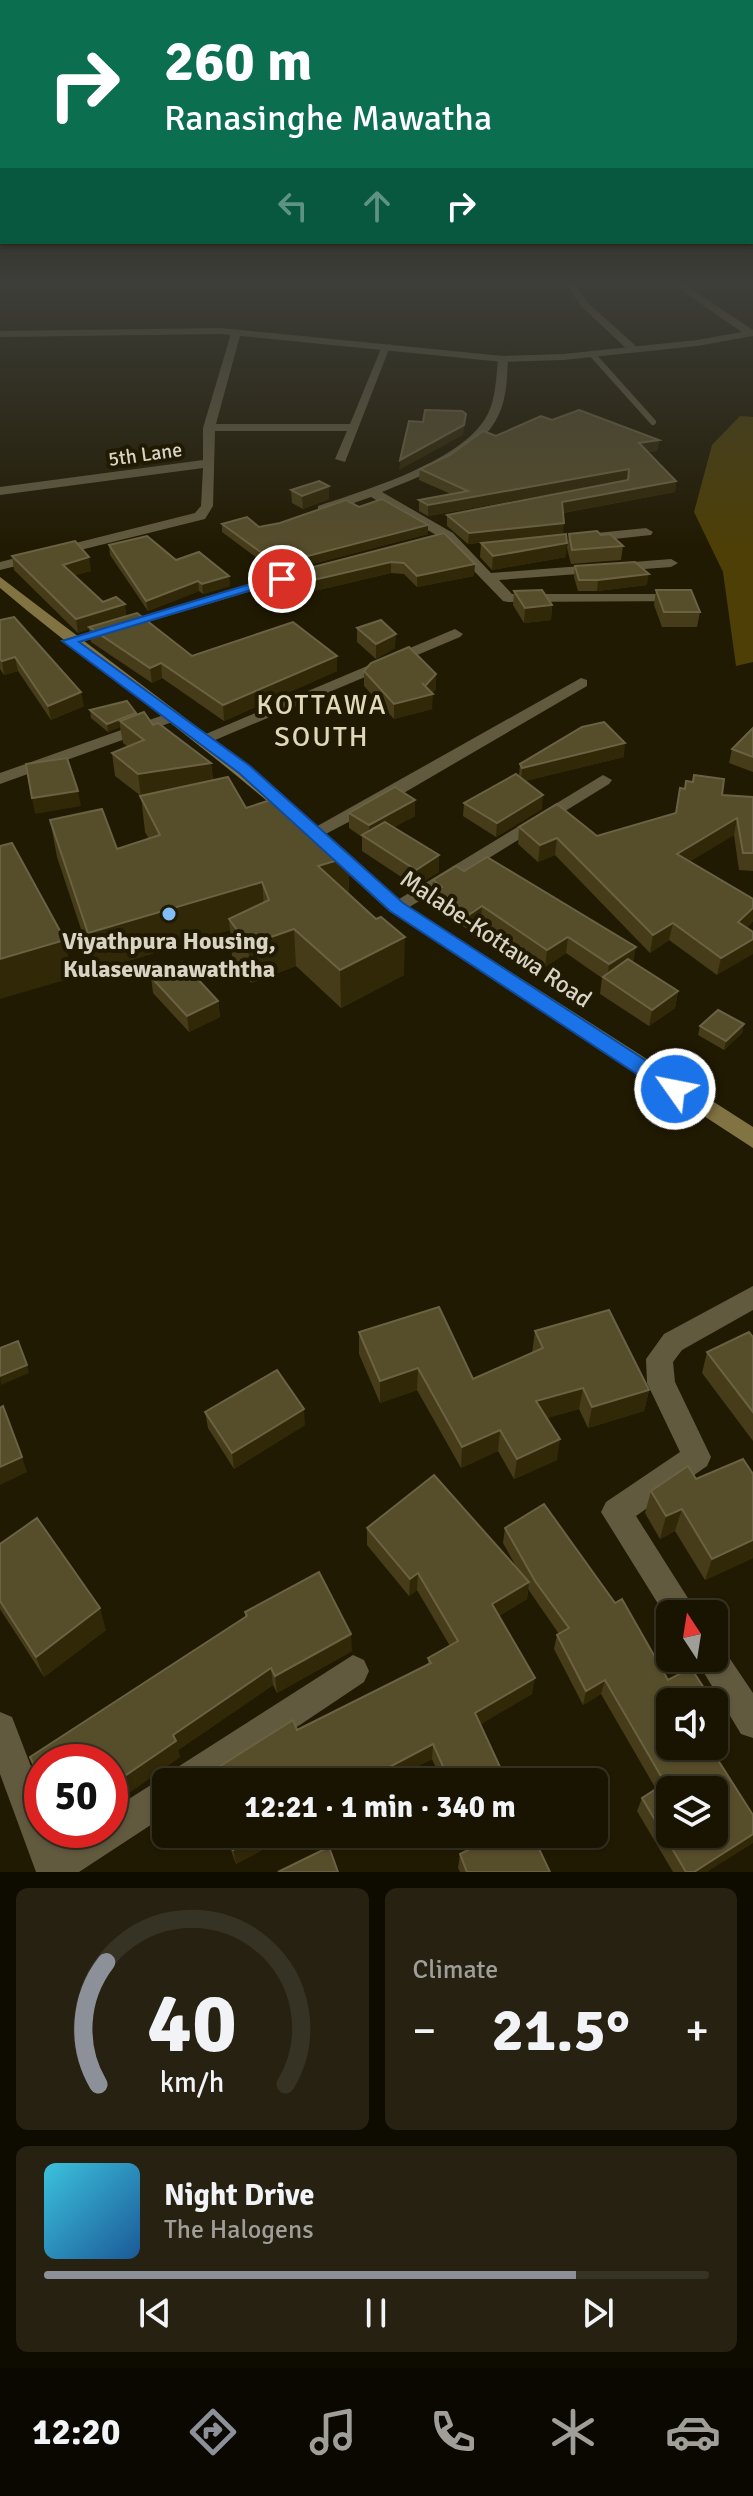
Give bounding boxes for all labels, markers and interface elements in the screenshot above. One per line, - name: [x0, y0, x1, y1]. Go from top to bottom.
- text: 260 m: [164, 27, 312, 96]
- icon: right: [32, 32, 136, 136]
- text: Ranasinghe Mawatha: [164, 96, 492, 141]
- icon: left: [271, 184, 315, 228]
- icon: ahead: [355, 184, 399, 228]
- icon: right: [439, 184, 483, 228]
- street label: 5th Lane: [106, 437, 184, 472]
- pin: [248, 545, 316, 613]
- icon: arrive: [260, 557, 304, 601]
- district label: KOTTAWA SOUTH: [256, 688, 388, 754]
- street label: Malabe-Kottawa Road: [394, 864, 598, 1014]
- marker: Viyathpura Housing, Kulasewanawaththa: [160, 905, 178, 923]
- place label: Viyathpura Housing, Kulasewanawaththa: [62, 926, 276, 984]
- position arrow: [633, 1047, 717, 1131]
- north arrow: [656, 1600, 728, 1672]
- map controls: [656, 1600, 728, 1848]
- button: sound: [656, 1688, 728, 1760]
- speed limit sign: 50: [24, 1744, 128, 1848]
- button: layers: [656, 1776, 728, 1848]
- text: 12:21 · 1 min · 340 m: [244, 1789, 516, 1826]
- text: Climate: [413, 1954, 498, 1986]
- text: 40: [147, 1973, 237, 2075]
- text: 21.5°: [492, 1994, 630, 2068]
- text: −: [413, 2004, 436, 2058]
- text: +: [685, 2004, 709, 2058]
- text: km/h: [160, 2065, 225, 2100]
- text: Night Drive: [164, 2177, 314, 2214]
- text: The Halogens: [164, 2214, 314, 2246]
- icon: previous: [133, 2291, 177, 2335]
- icon: pause: [354, 2291, 398, 2335]
- icon: next: [576, 2291, 620, 2335]
- icon: directions: [185, 2404, 241, 2460]
- icon: music: [305, 2404, 361, 2460]
- icon: phone: [425, 2404, 481, 2460]
- icon: climate: [545, 2404, 601, 2460]
- icon: car: [665, 2404, 721, 2460]
- text: 12:20: [32, 2410, 120, 2455]

